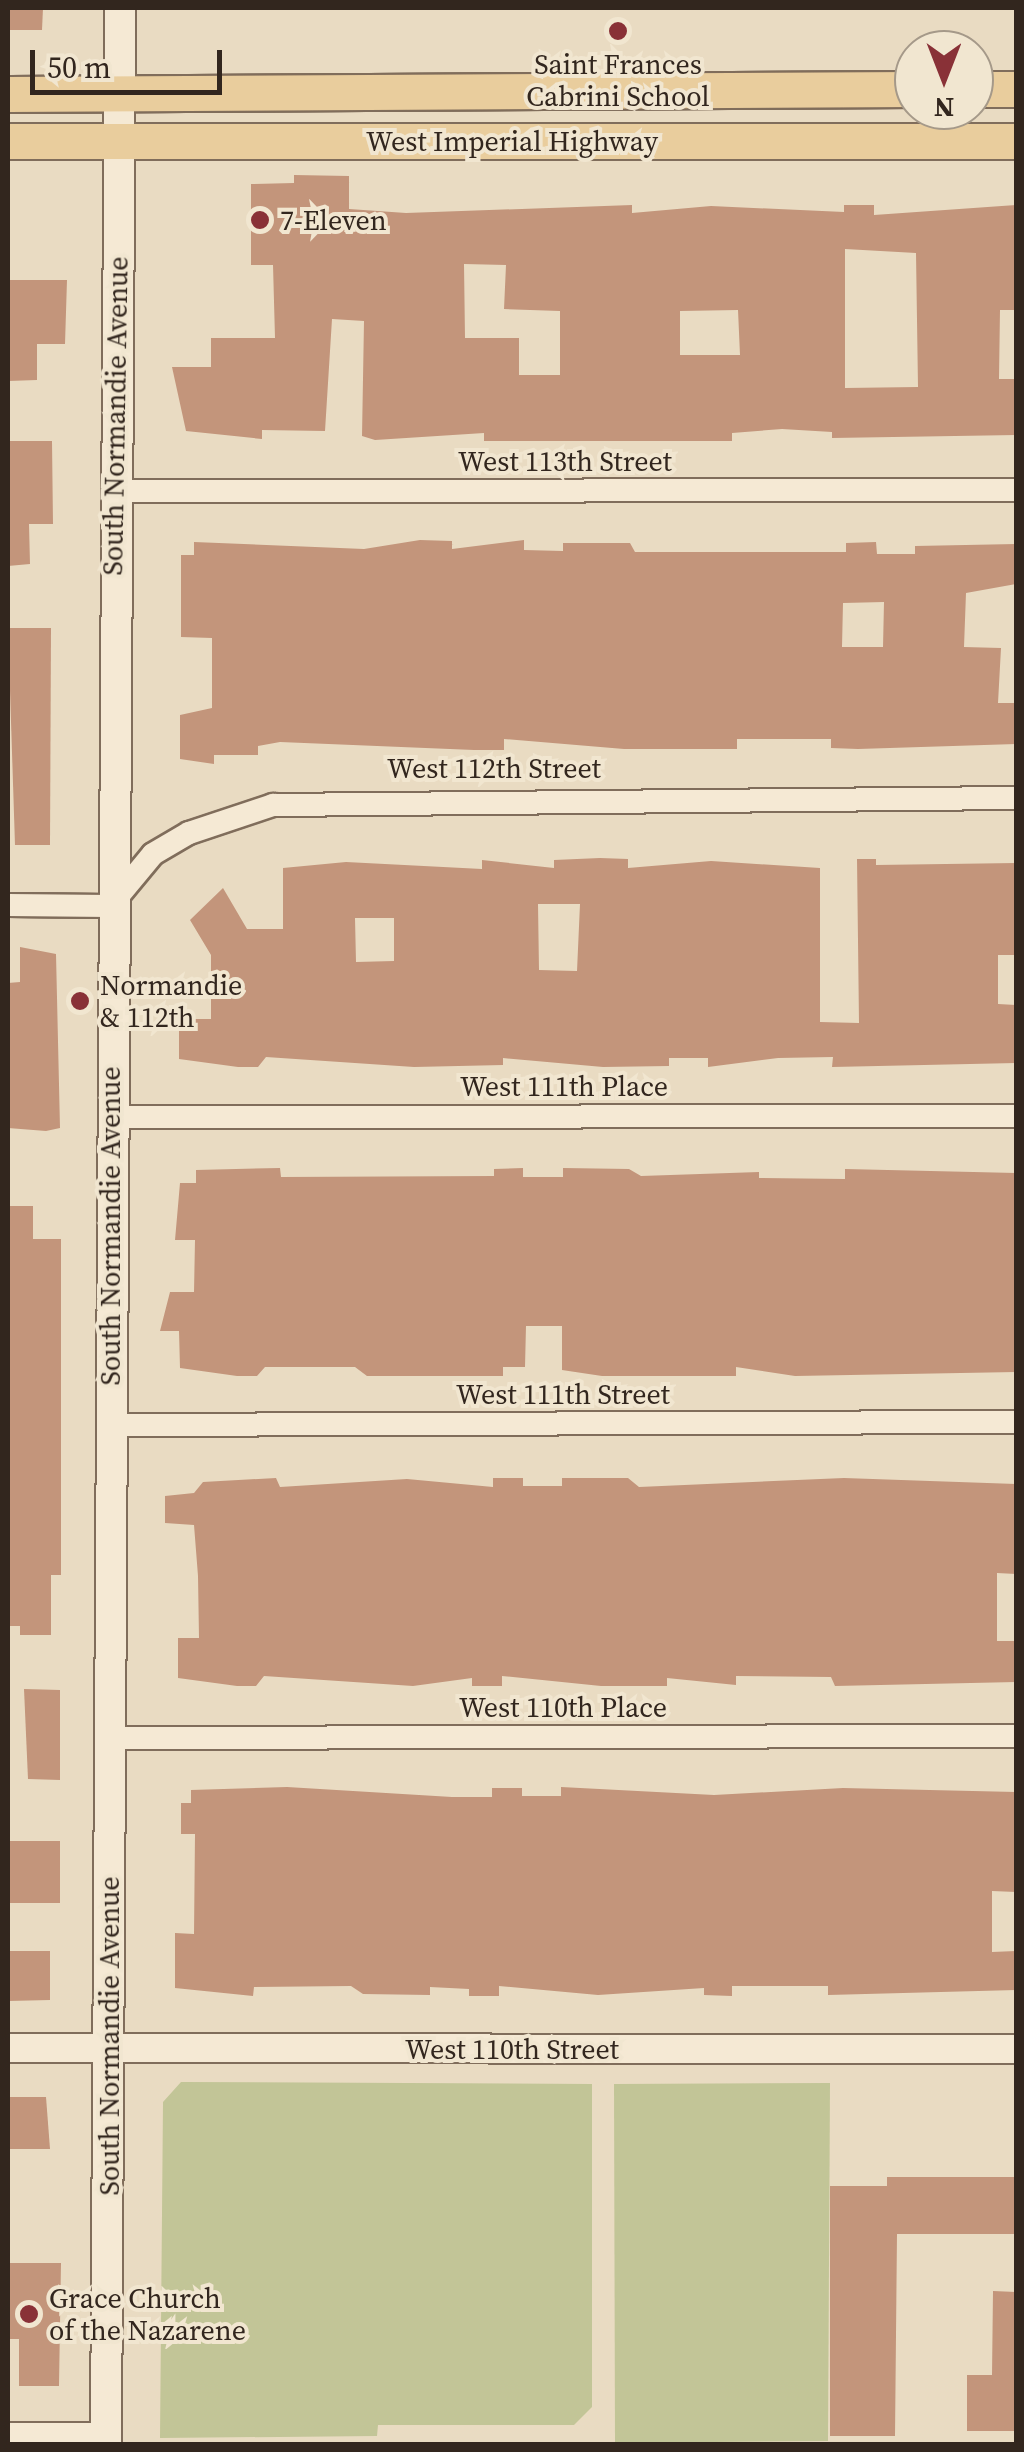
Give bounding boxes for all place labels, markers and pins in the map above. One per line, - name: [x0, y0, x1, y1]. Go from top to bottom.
- marker: Saint Frances Cabrini School: [607, 20, 629, 42]
- place label: Saint Frances Cabrini School: [526, 47, 710, 113]
- place label: 7-Eleven: [280, 203, 387, 237]
- marker: 7-Eleven: [249, 209, 271, 231]
- place label: Normandie & 112th: [100, 968, 242, 1034]
- marker: Normandie & 112th: [69, 990, 91, 1012]
- place label: Grace Church of the Nazarene: [49, 2281, 246, 2347]
- marker: Grace Church of the Nazarene: [18, 2303, 40, 2325]

